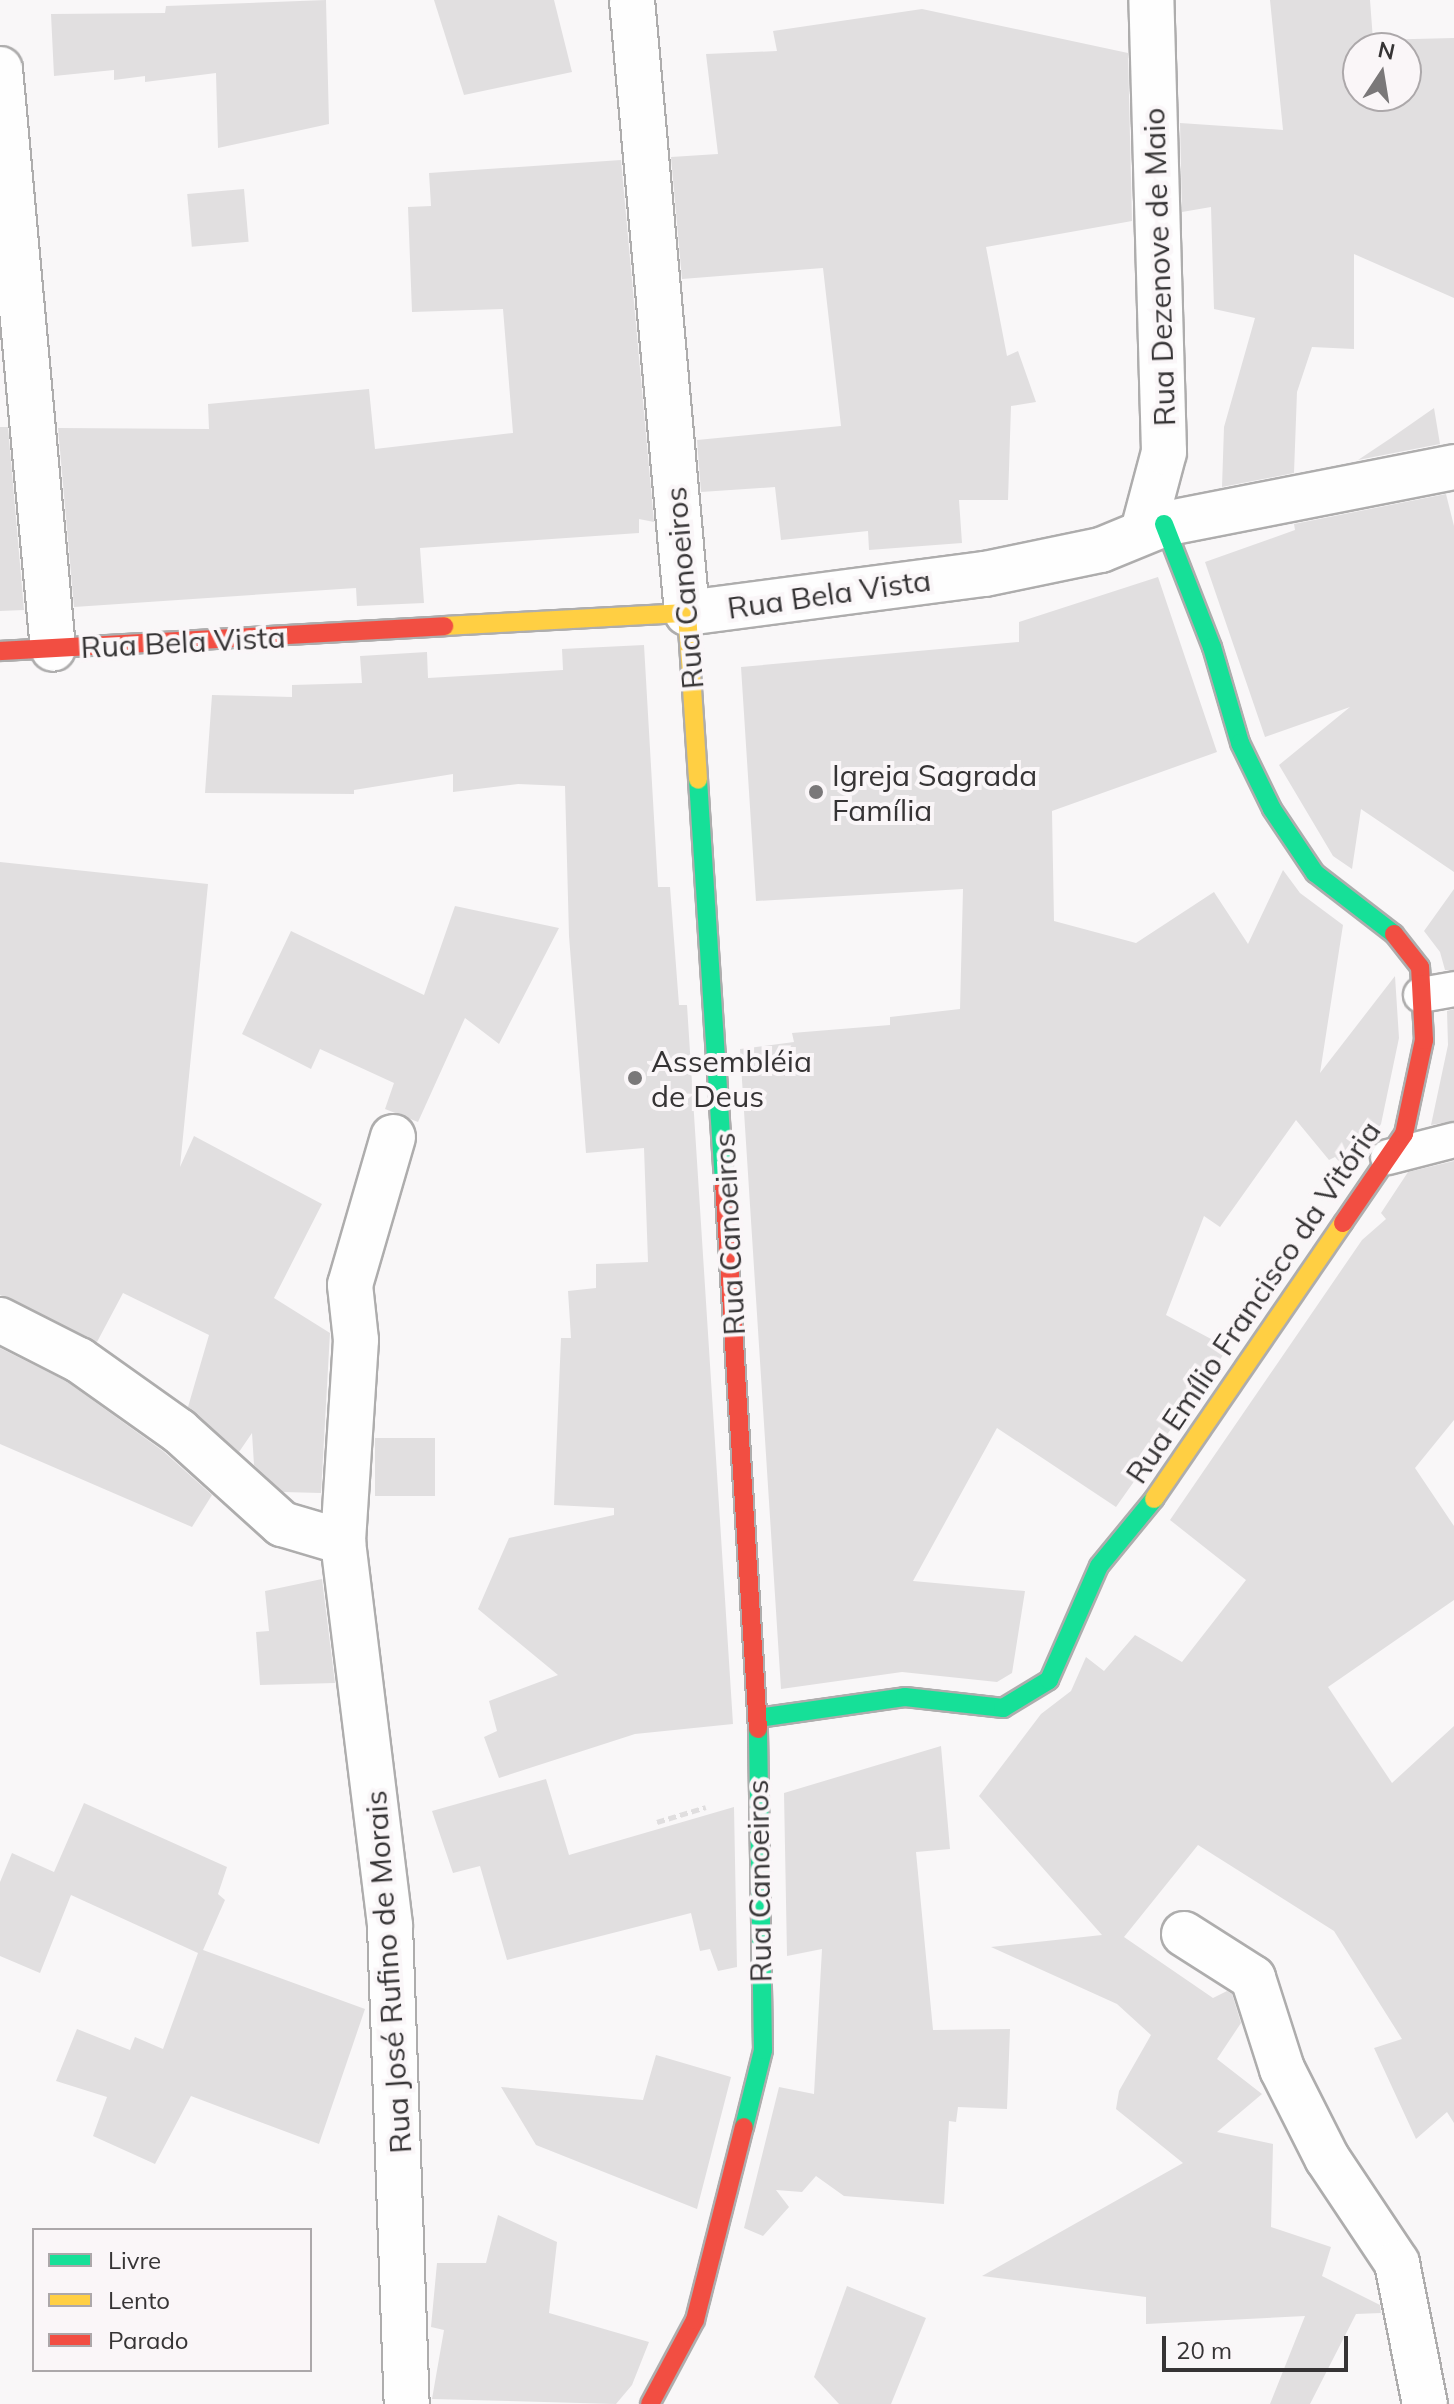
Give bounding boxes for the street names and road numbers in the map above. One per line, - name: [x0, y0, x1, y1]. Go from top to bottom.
- street label: Rua Dezenove de Maio: [1135, 107, 1183, 427]
- street label: Rua Canoeiros: [657, 485, 711, 691]
- street label: Rua Bela Vista: [725, 562, 933, 626]
- street label: Rua Bela Vista: [80, 619, 286, 665]
- street label: Rua Emílio Francisco da Vitória: [1118, 1114, 1388, 1490]
- street label: Rua Canoeiros: [706, 1132, 752, 1336]
- street label: Rua Canoeiros: [739, 1779, 779, 1983]
- street label: Rua José Rufino de Morais: [357, 1789, 419, 2155]

